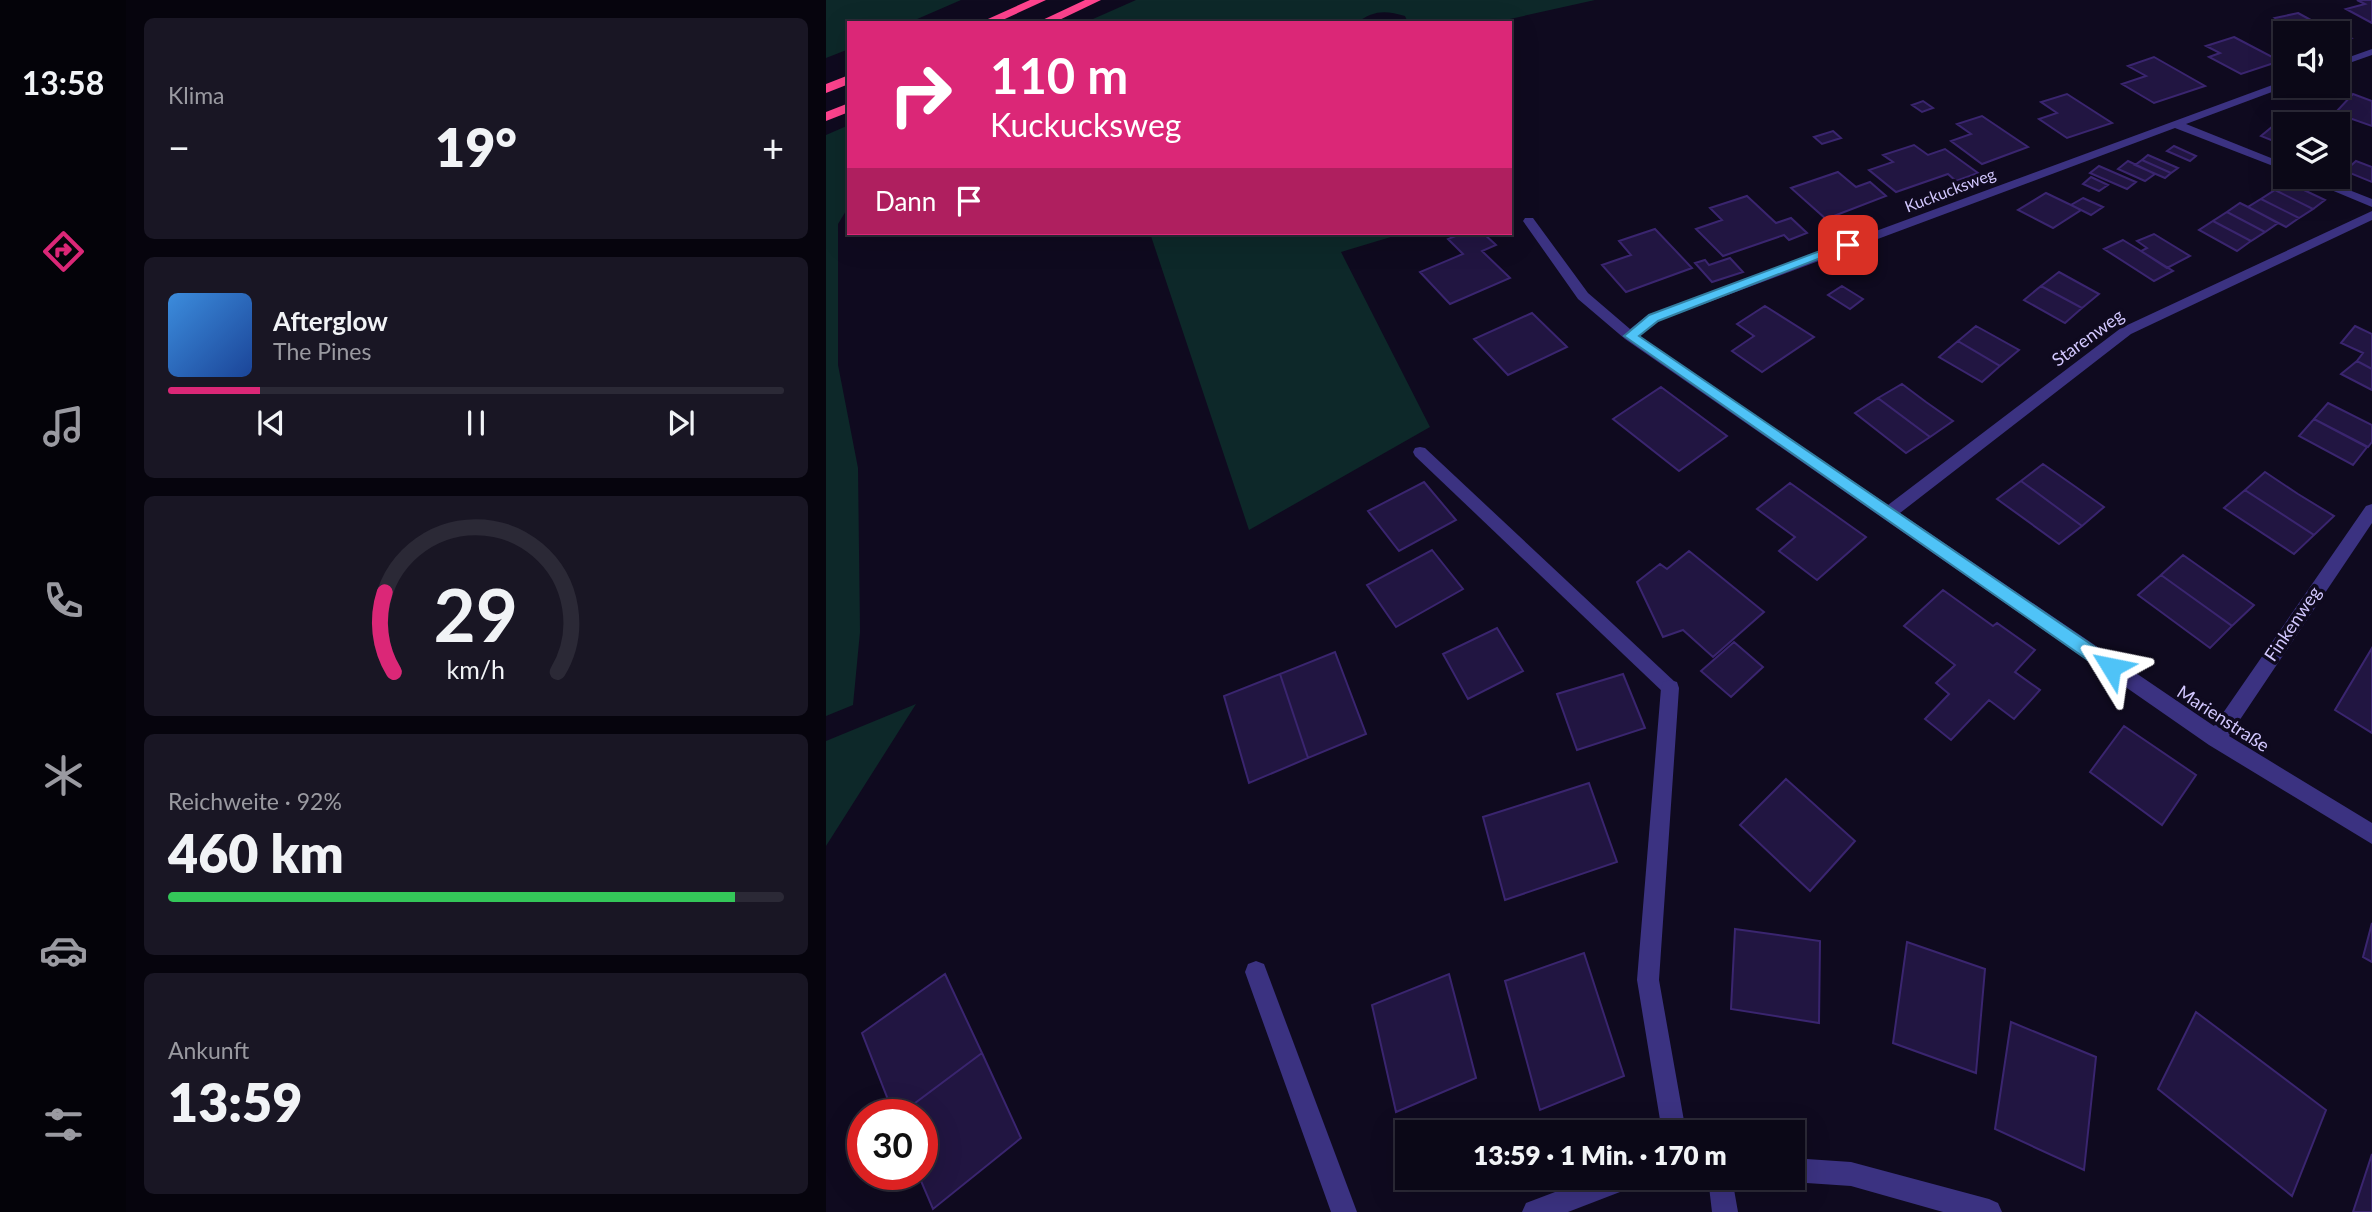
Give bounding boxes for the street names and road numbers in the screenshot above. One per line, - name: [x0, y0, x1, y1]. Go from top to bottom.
- street label: Kuckucksweg: [1902, 164, 1998, 216]
- street label: Starenweg: [2047, 304, 2128, 371]
- street label: Finkenweg: [2259, 582, 2325, 665]
- street label: Marienstraße: [2173, 680, 2274, 756]

